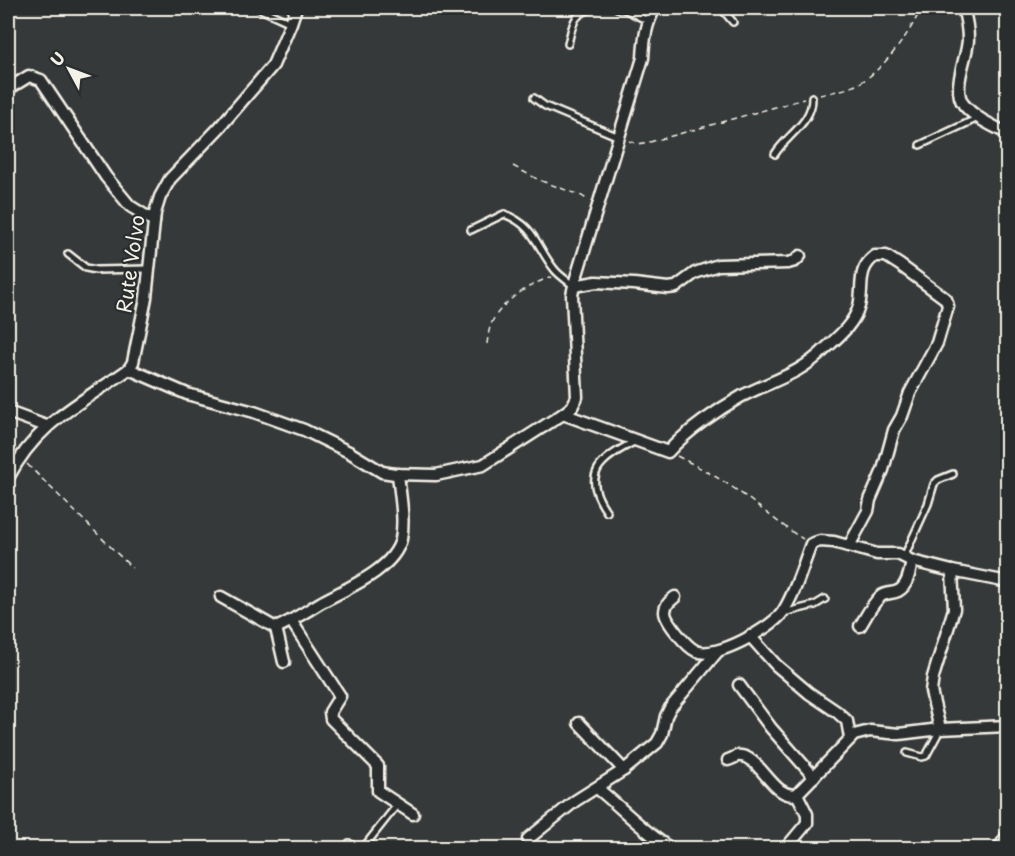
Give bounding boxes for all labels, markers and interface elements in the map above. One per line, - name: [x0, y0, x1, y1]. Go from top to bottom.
- north arrow: [39, 39, 99, 99]
- text: U: [44, 46, 70, 71]
- street label: Rute Volvo: [108, 213, 152, 315]

